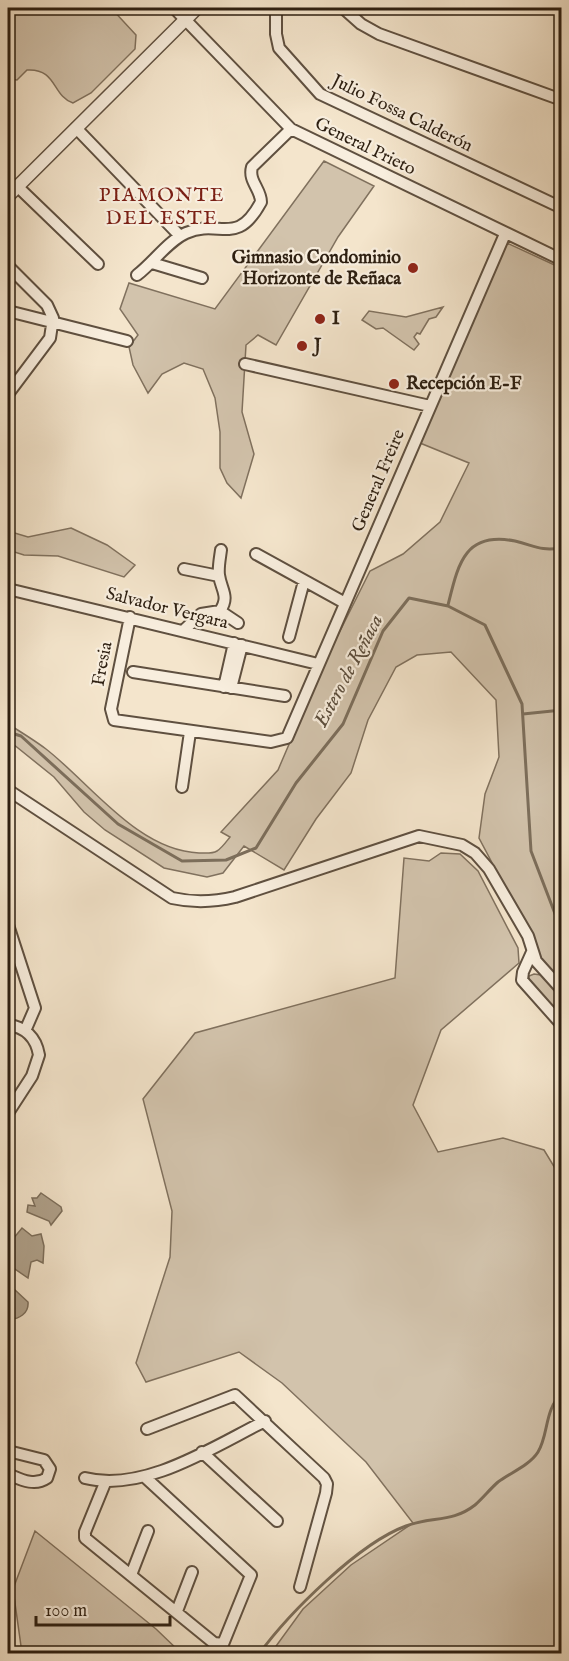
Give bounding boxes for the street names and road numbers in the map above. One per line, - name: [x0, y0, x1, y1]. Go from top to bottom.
- street label: Julio Fossa Calderón: [326, 69, 477, 158]
- street label: General Prieto: [311, 113, 420, 181]
- street label: General Freire: [347, 426, 411, 536]
- street label: Salvador Vergara: [104, 583, 231, 635]
- street label: Fresia: [87, 640, 119, 688]

